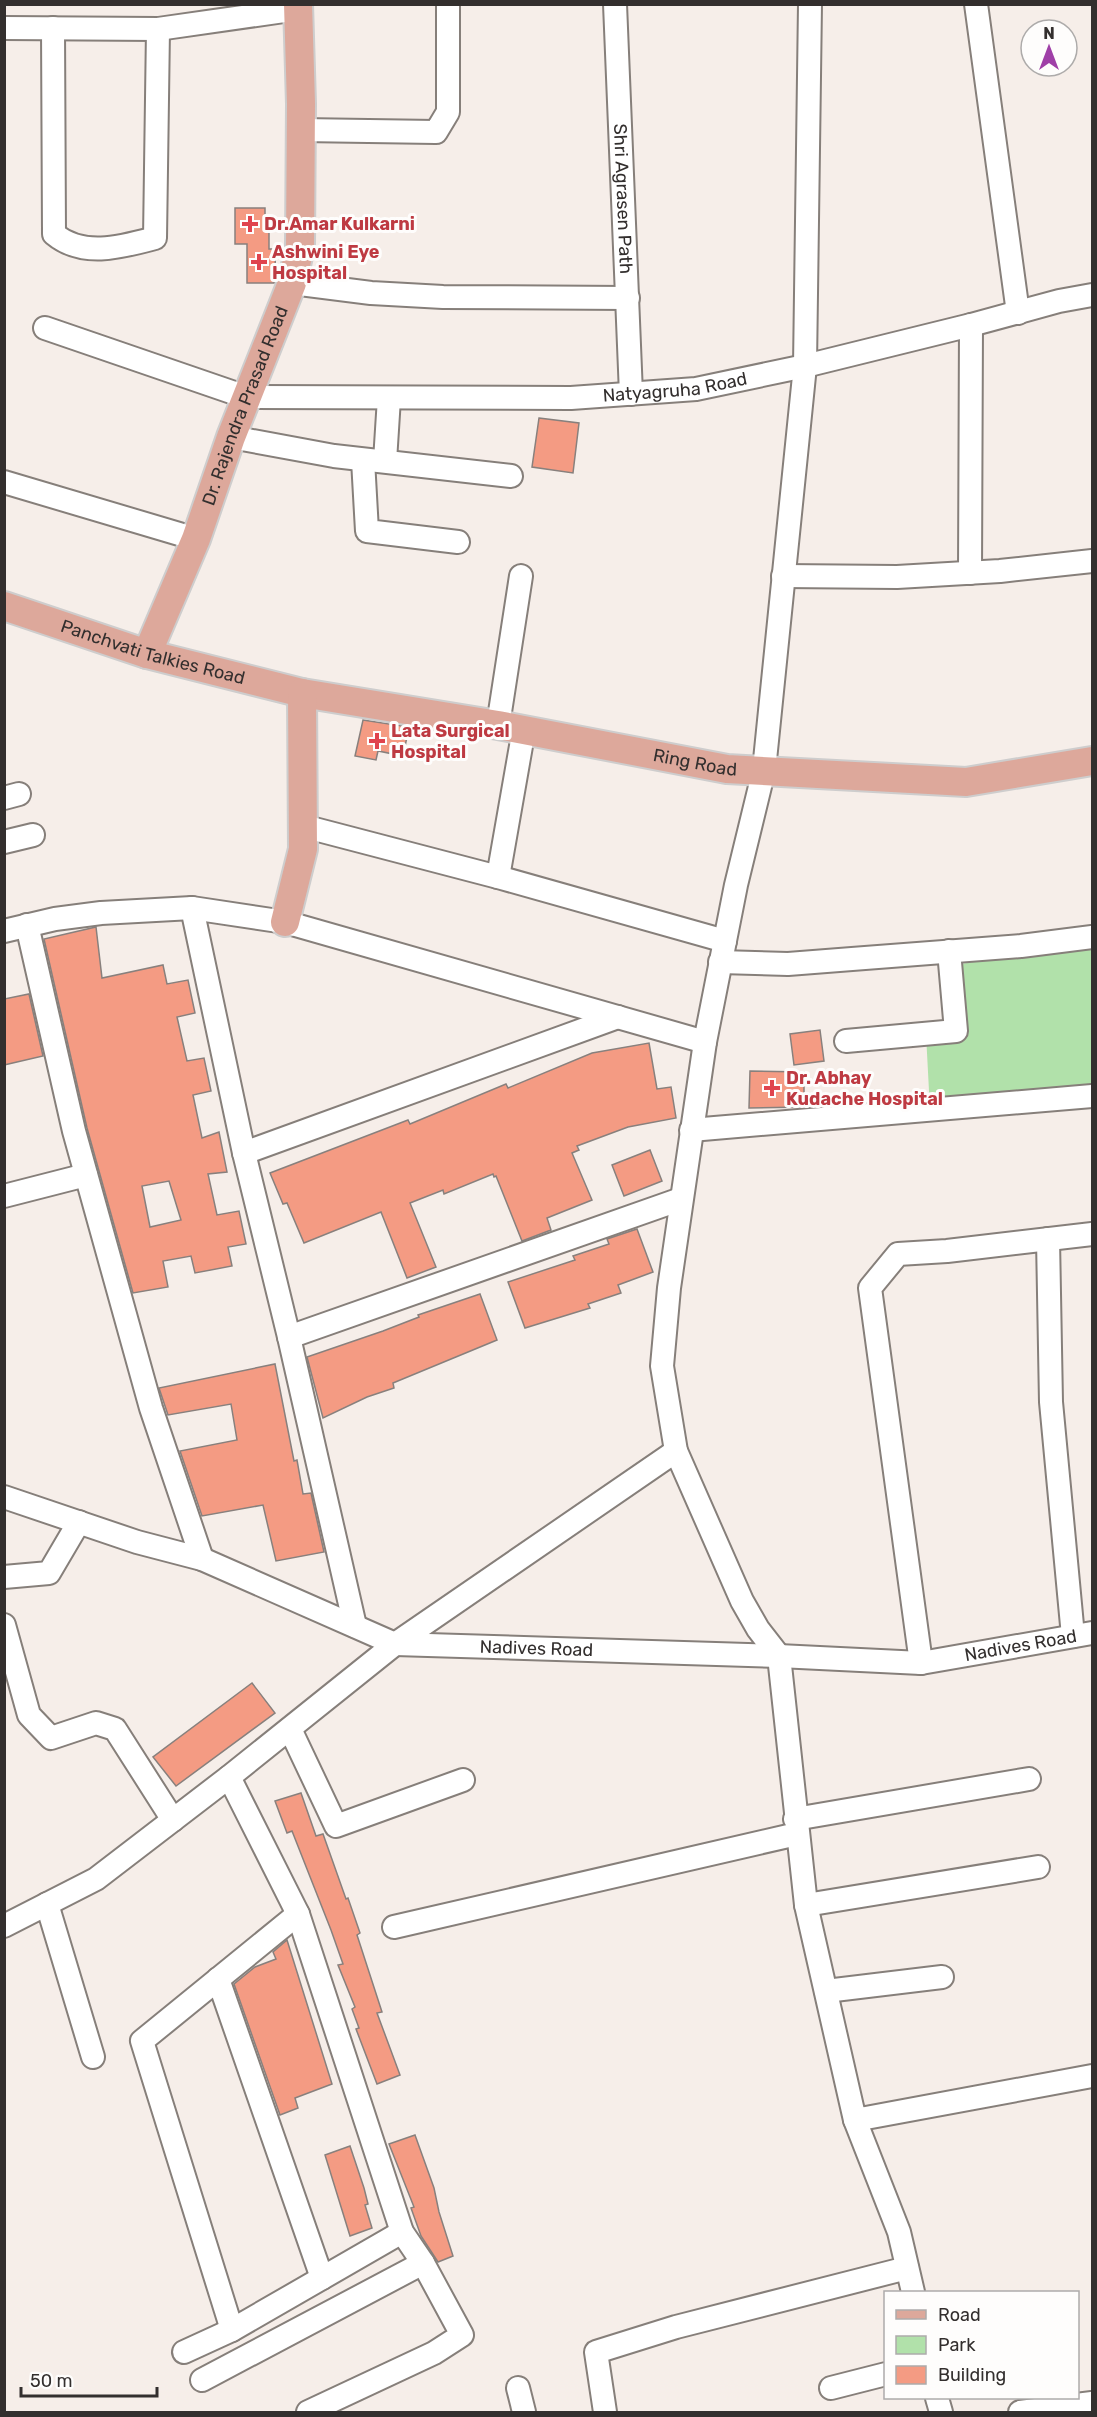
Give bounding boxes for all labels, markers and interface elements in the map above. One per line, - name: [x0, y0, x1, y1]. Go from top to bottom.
- north arrow: [1019, 18, 1079, 78]
- text: N: [1043, 24, 1055, 43]
- street label: Shri Agrasen Path: [609, 123, 637, 274]
- place label: Dr.Amar Kulkarni: [264, 213, 415, 235]
- marker: Dr.Amar Kulkarni: [241, 215, 259, 233]
- place label: Ashwini Eye Hospital: [272, 241, 380, 284]
- marker: Ashwini Eye Hospital: [250, 253, 268, 271]
- street label: Dr. Rajendra Prasad Road: [197, 303, 293, 508]
- street label: Natyagruha Road: [602, 368, 749, 407]
- street label: Panchvati Talkies Road: [58, 615, 247, 689]
- place label: Lata Surgical Hospital: [391, 720, 510, 763]
- marker: Lata Surgical Hospital: [368, 732, 386, 750]
- street label: Ring Road: [651, 744, 738, 781]
- place label: Dr. Abhay Kudache Hospital: [786, 1067, 943, 1110]
- marker: Dr. Abhay Kudache Hospital: [763, 1079, 781, 1097]
- street label: Nadives Road: [963, 1625, 1078, 1666]
- street label: Nadives Road: [479, 1636, 594, 1661]
- legend: [884, 2291, 1079, 2399]
- text: Road: [938, 2304, 981, 2326]
- text: Park: [938, 2334, 976, 2356]
- scale bar: [21, 2360, 158, 2398]
- text: Building: [938, 2364, 1006, 2386]
- text: 50 m: [30, 2370, 73, 2392]

